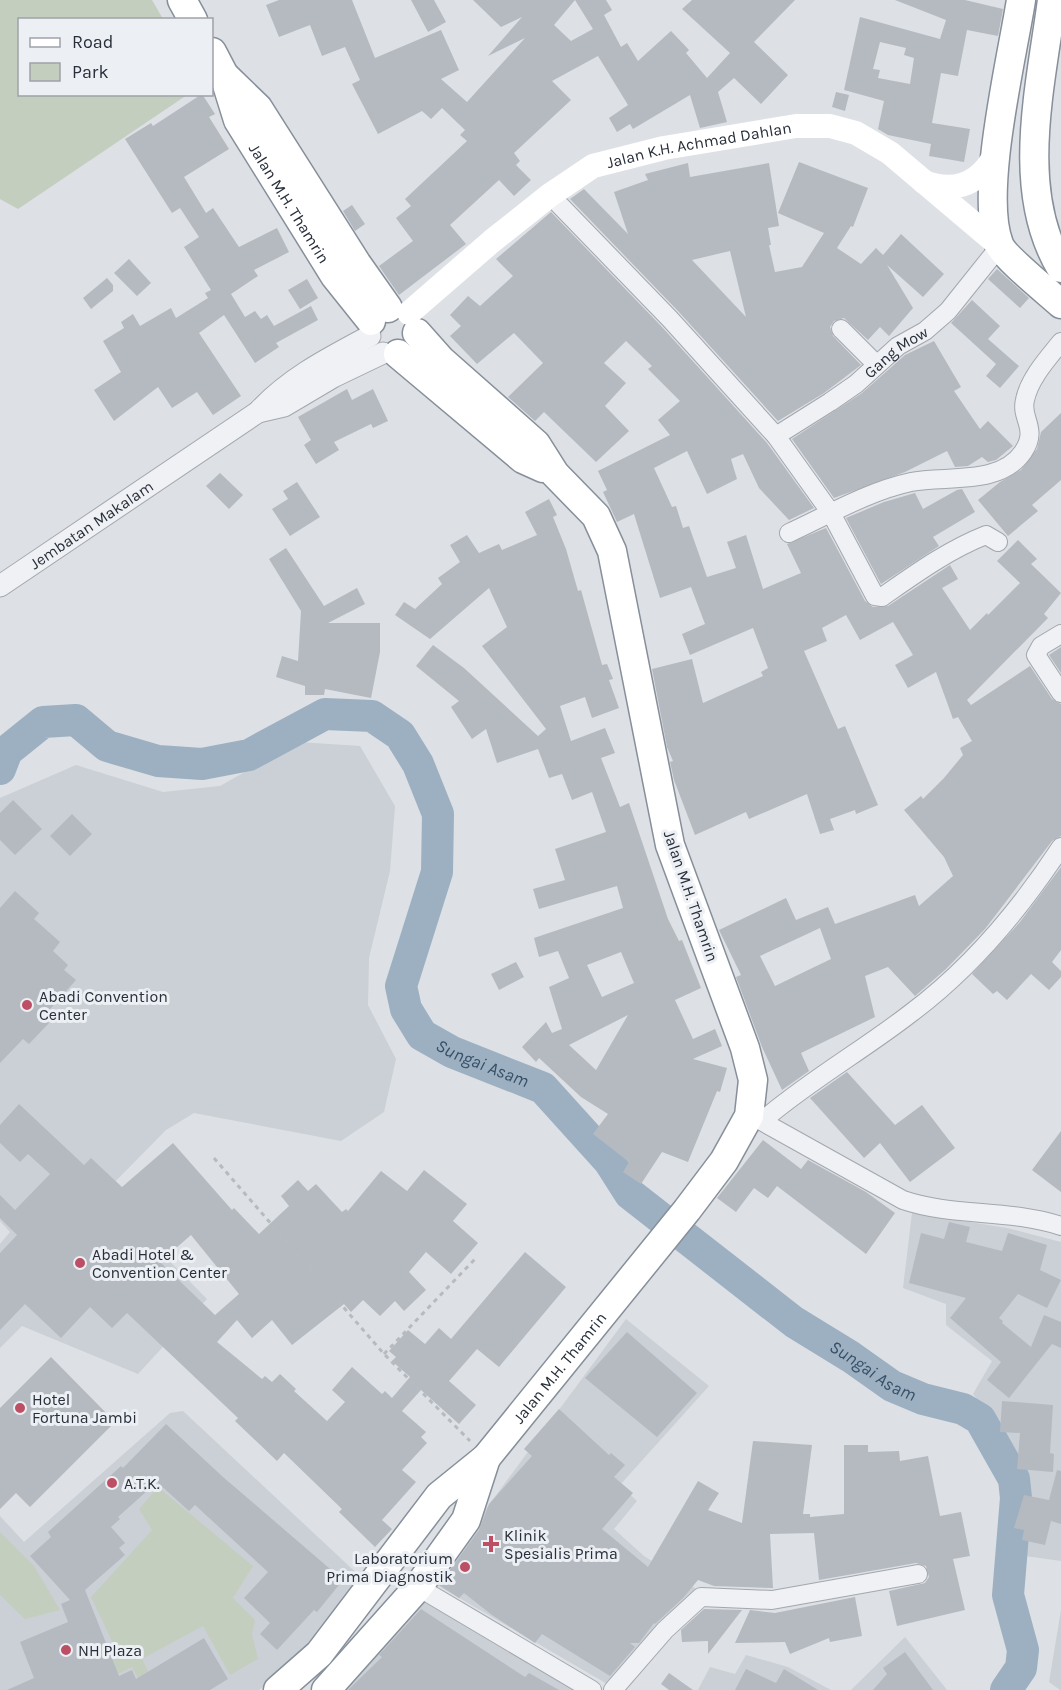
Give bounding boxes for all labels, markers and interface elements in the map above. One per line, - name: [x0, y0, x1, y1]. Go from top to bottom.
- legend: [18, 18, 213, 96]
- text: Road: [72, 31, 113, 53]
- text: Park: [72, 61, 109, 83]
- street label: Jalan K.H. Achmad Dahlan: [604, 117, 793, 172]
- street label: Jalan M.H. Thamrin: [245, 140, 334, 267]
- street label: Gang Mow: [860, 322, 932, 382]
- street label: Jembatan Makalam: [26, 476, 157, 573]
- street label: Jalan M.H. Thamrin: [660, 828, 722, 964]
- place label: Abadi Convention Center: [39, 987, 168, 1024]
- marker: Abadi Convention Center: [20, 998, 34, 1012]
- water label: Sungai Asam: [432, 1034, 532, 1092]
- place label: Abadi Hotel & Convention Center: [92, 1245, 227, 1282]
- marker: Abadi Hotel & Convention Center: [73, 1256, 87, 1270]
- street label: Jalan M.H. Thamrin: [509, 1308, 610, 1427]
- water label: Sungai Asam: [826, 1336, 919, 1406]
- place label: Hotel Fortuna Jambi: [32, 1390, 137, 1427]
- marker: Hotel Fortuna Jambi: [13, 1401, 27, 1415]
- place label: A.T.K.: [124, 1474, 160, 1493]
- marker: A.T.K.: [105, 1476, 119, 1490]
- place label: Klinik Spesialis Prima: [504, 1526, 618, 1563]
- marker: Klinik Spesialis Prima: [482, 1535, 500, 1553]
- place label: Laboratorium Prima Diagnostik: [326, 1549, 453, 1586]
- marker: Laboratorium Prima Diagnostik: [458, 1560, 472, 1574]
- place label: NH Plaza: [78, 1641, 142, 1660]
- marker: NH Plaza: [59, 1643, 73, 1657]

